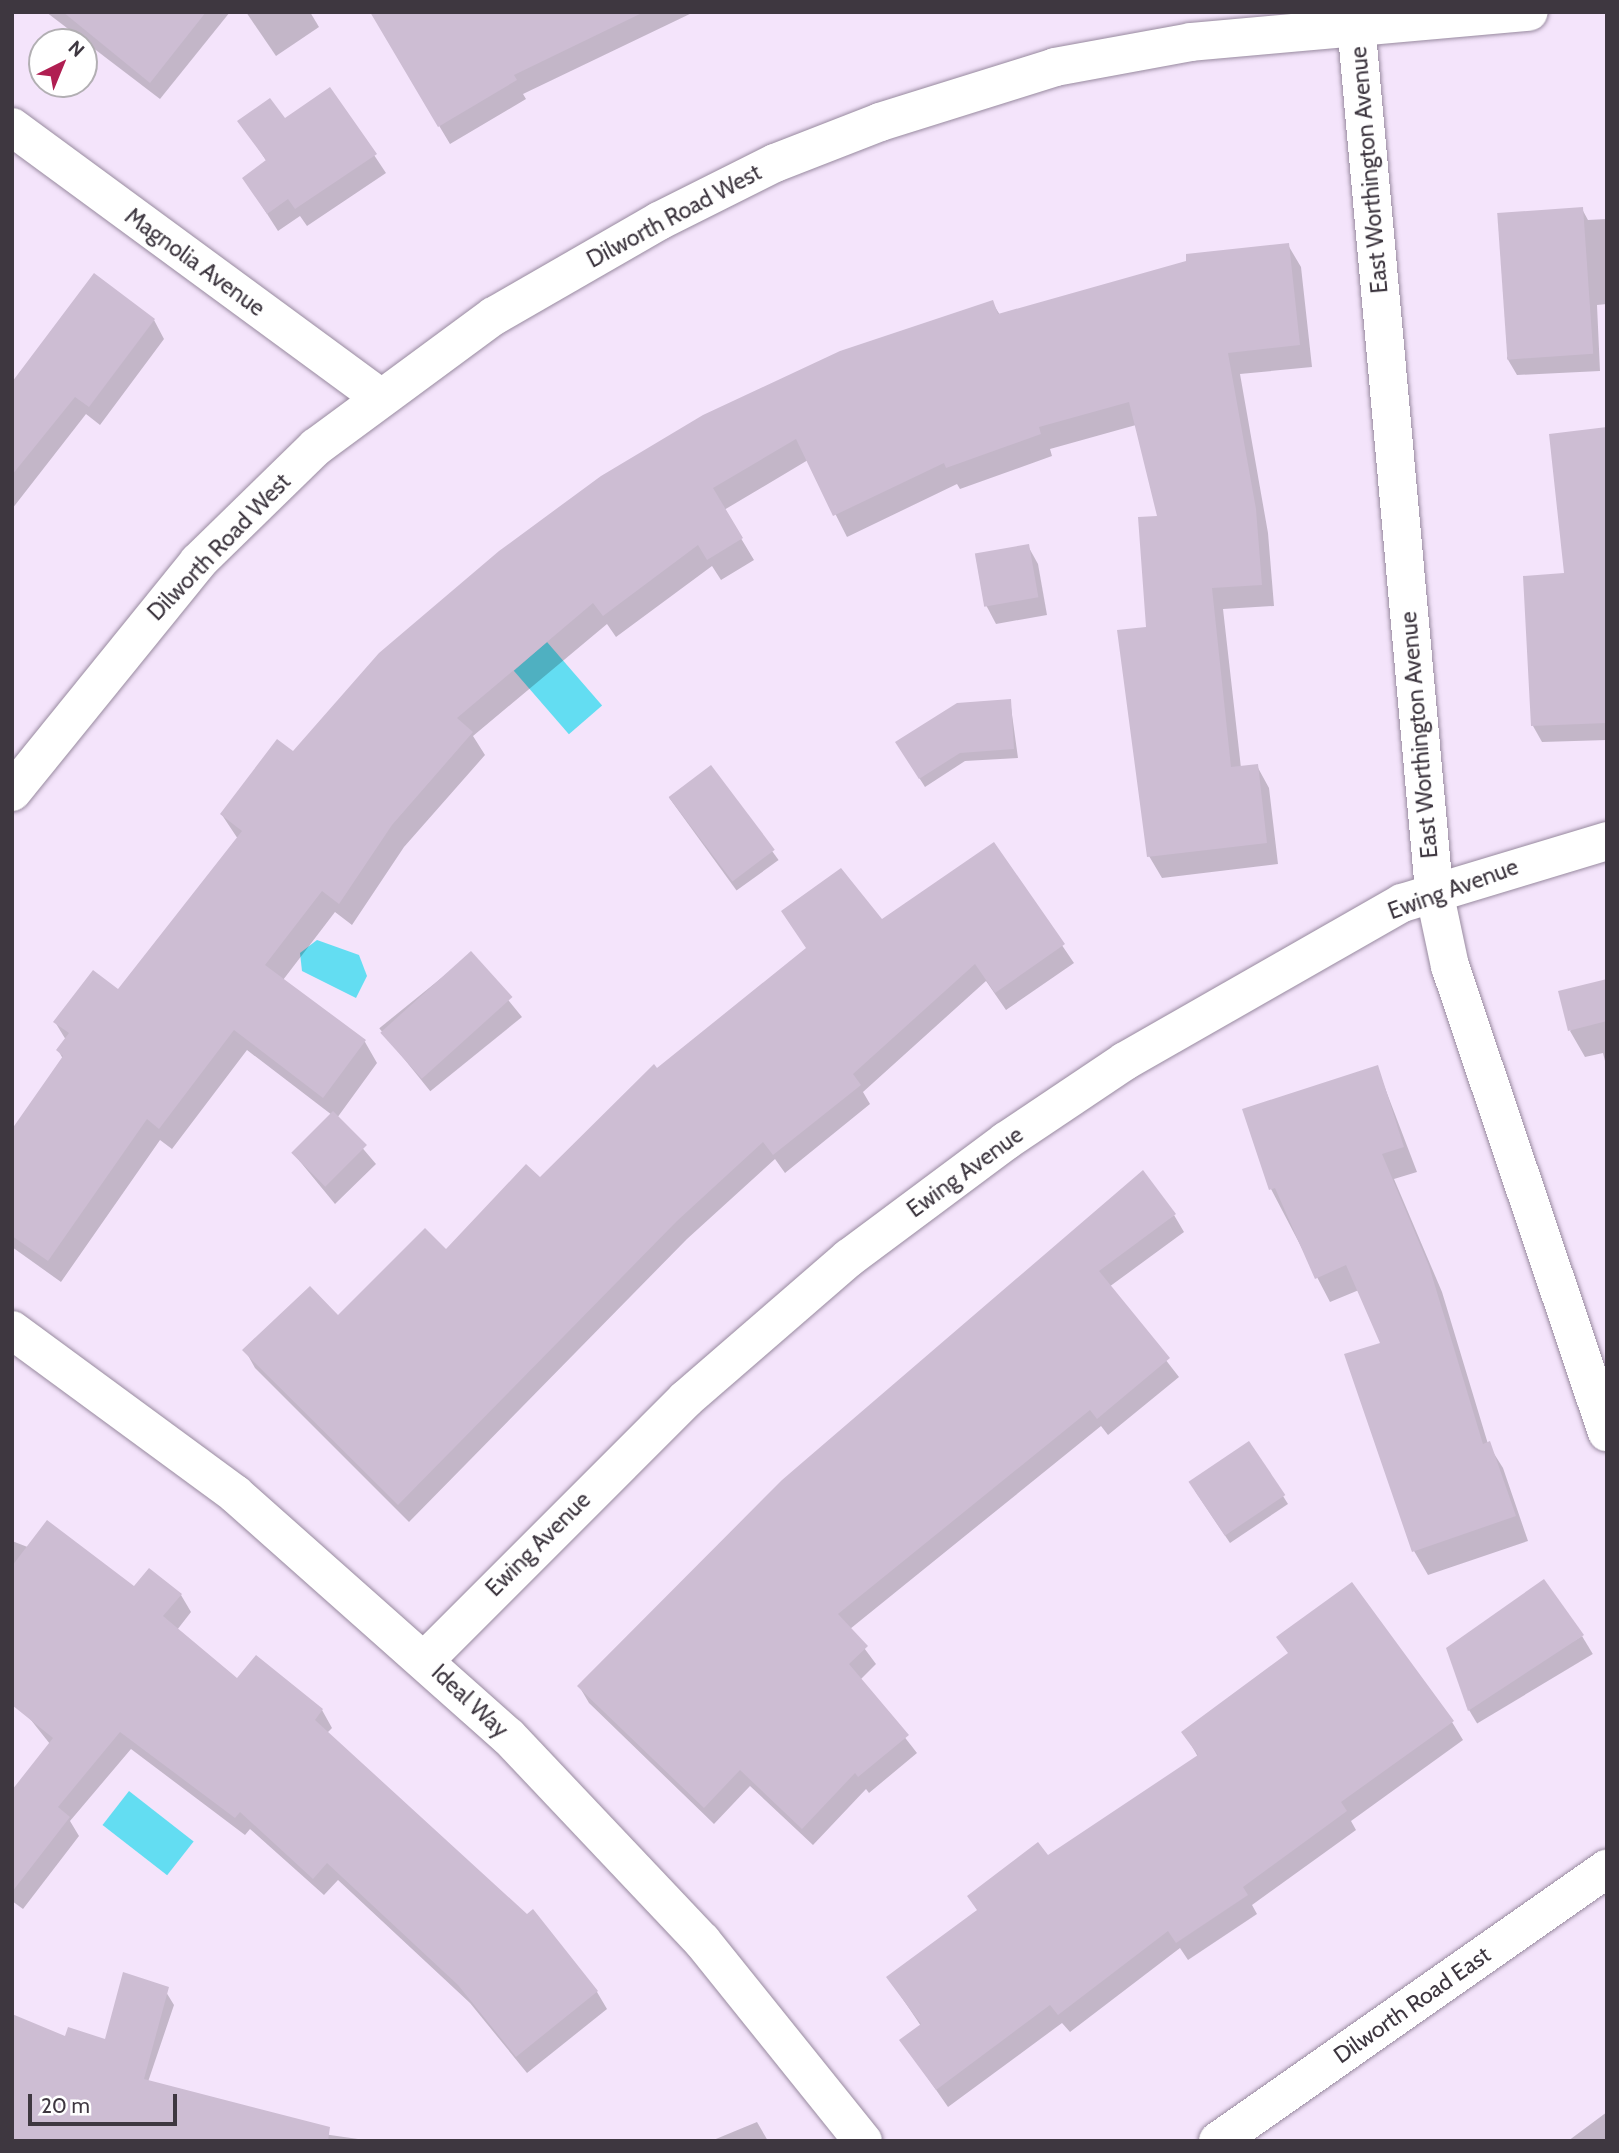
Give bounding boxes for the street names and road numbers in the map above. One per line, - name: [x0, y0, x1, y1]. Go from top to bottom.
- street label: East Worthington Avenue: [1344, 45, 1394, 295]
- street label: Dilworth Road West: [582, 158, 766, 274]
- street label: Magnolia Avenue: [120, 202, 270, 322]
- street label: Dilworth Road West: [142, 468, 296, 626]
- street label: East Worthington Avenue: [1394, 610, 1444, 860]
- street label: Ewing Avenue: [1384, 853, 1522, 925]
- street label: Ewing Avenue: [902, 1121, 1028, 1223]
- street label: Ewing Avenue: [480, 1486, 596, 1602]
- street label: Ideal Way: [426, 1659, 514, 1743]
- street label: Dilworth Road East: [1328, 1941, 1496, 2069]

